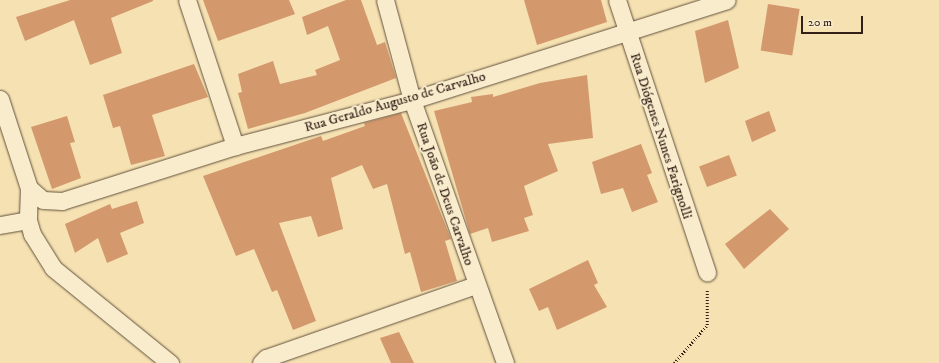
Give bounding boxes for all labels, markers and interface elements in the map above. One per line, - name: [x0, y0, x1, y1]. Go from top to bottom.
- scale bar: [803, 8, 865, 34]
- text: 20 m: [808, 15, 832, 30]
- street label: Rua Diógenes Nunes Farignolli: [626, 51, 696, 221]
- street label: Rua Geraldo Augusto de Carvalho: [302, 68, 488, 136]
- street label: Rua João de Deus Carvalho: [413, 120, 477, 268]

